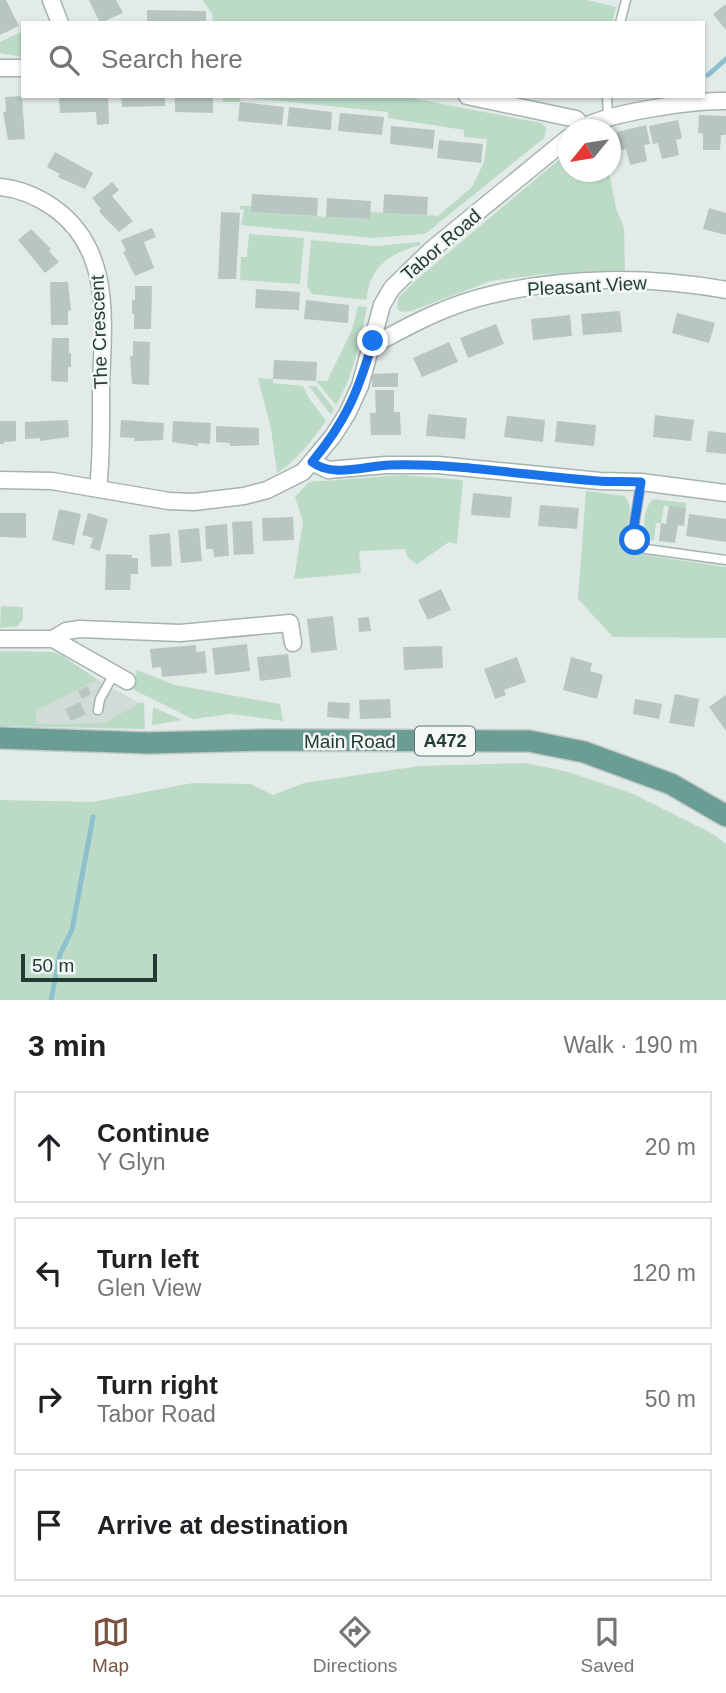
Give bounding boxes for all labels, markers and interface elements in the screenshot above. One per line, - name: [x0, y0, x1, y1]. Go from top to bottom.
- search box: [21, 21, 705, 98]
- icon: search: [45, 41, 83, 79]
- text: Search here: [101, 44, 243, 74]
- north arrow: [558, 119, 621, 182]
- street label: Tabor Road: [397, 205, 485, 285]
- street label: Pleasant View: [527, 272, 648, 300]
- street label: The Crescent: [86, 274, 111, 389]
- route end: [357, 325, 388, 356]
- route start: [619, 524, 650, 555]
- road number: A472: [415, 726, 475, 756]
- street label: Main Road: [304, 731, 396, 752]
- scale bar: [21, 951, 158, 983]
- text: 50 m: [32, 955, 74, 976]
- text: 3 min: [28, 1029, 106, 1062]
- text: Walk · 190 m: [563, 1032, 698, 1058]
- text: Continue: [97, 1118, 210, 1148]
- icon: ahead: [30, 1128, 68, 1166]
- text: 20 m: [645, 1134, 696, 1160]
- text: Y Glyn: [97, 1149, 166, 1175]
- text: Turn left: [97, 1244, 199, 1274]
- icon: left: [30, 1254, 68, 1292]
- text: 120 m: [632, 1260, 696, 1286]
- text: Glen View: [97, 1275, 201, 1301]
- text: Turn right: [97, 1370, 218, 1400]
- icon: right: [30, 1380, 68, 1418]
- text: 50 m: [645, 1386, 696, 1412]
- text: Tabor Road: [97, 1401, 216, 1427]
- icon: arrive: [30, 1506, 68, 1544]
- text: Arrive at destination: [97, 1510, 348, 1540]
- tab: Map: [92, 1613, 130, 1677]
- tab: Directions: [313, 1613, 397, 1677]
- tab: Saved: [580, 1613, 634, 1677]

